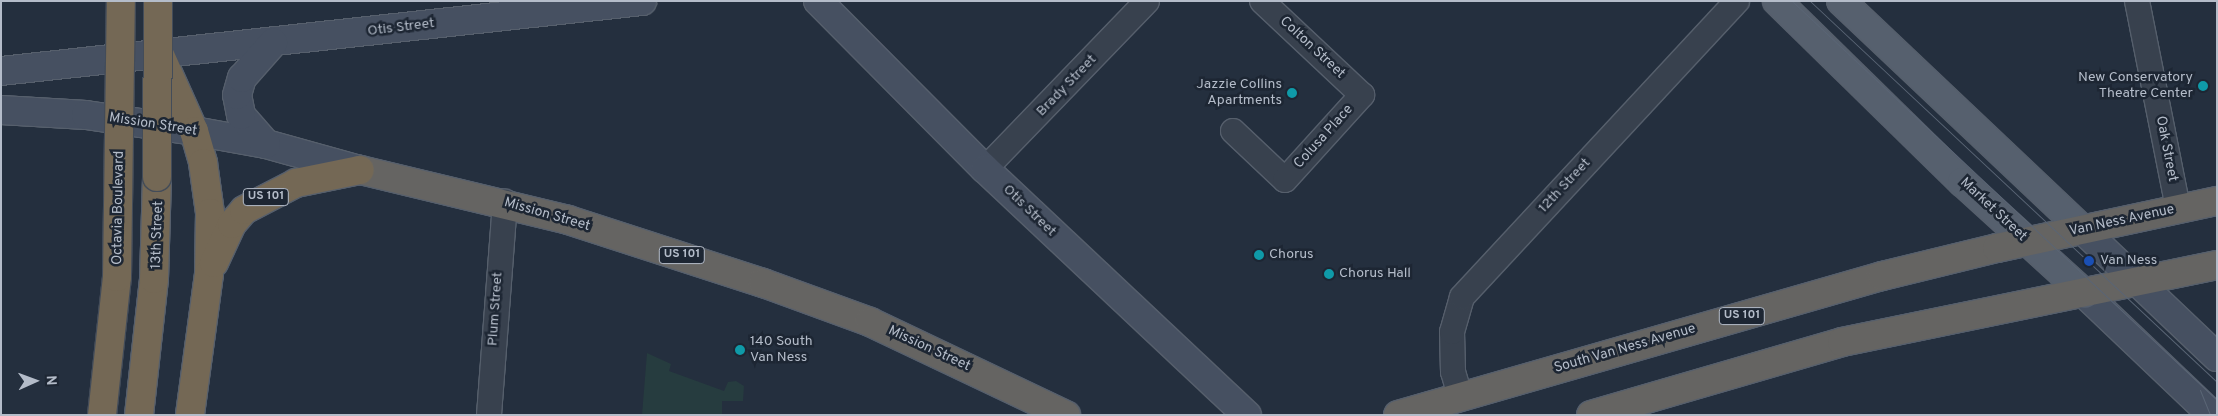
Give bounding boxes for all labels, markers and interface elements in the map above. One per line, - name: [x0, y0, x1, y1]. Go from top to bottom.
- street label: Colton Street: [1276, 13, 1348, 83]
- street label: Otis Street: [367, 16, 435, 40]
- street label: Brady Street: [1034, 52, 1100, 120]
- place label: New Conservatory Theatre Center: [2078, 70, 2193, 102]
- place label: Jazzie Collins Apartments: [1196, 77, 1282, 110]
- marker: New Conservatory Theatre Center: [2197, 80, 2209, 92]
- marker: Jazzie Collins Apartments: [1286, 87, 1298, 99]
- street label: Colusa Place: [1291, 102, 1357, 172]
- street label: Mission Street: [108, 110, 198, 140]
- street label: Oak Street: [2151, 115, 2181, 183]
- street label: Octavia Boulevard: [110, 151, 128, 265]
- street label: 12th Street: [1535, 155, 1595, 217]
- street label: Market Street: [1956, 175, 2030, 245]
- street label: Otis Street: [999, 182, 1059, 240]
- road number: US 101: [242, 188, 290, 206]
- street label: Mission Street: [502, 195, 592, 235]
- street label: 13th Street: [148, 201, 168, 269]
- street label: Van Ness Avenue: [2068, 202, 2176, 240]
- road number: US 101: [658, 246, 706, 264]
- place label: Chorus: [1269, 247, 1314, 263]
- marker: Chorus: [1253, 249, 1265, 261]
- place label: Van Ness: [2100, 253, 2157, 269]
- marker: Van Ness: [2082, 254, 2096, 268]
- place label: Chorus Hall: [1339, 266, 1411, 282]
- marker: Chorus Hall: [1323, 268, 1335, 280]
- street label: Plum Street: [485, 271, 507, 347]
- road number: US 101: [1718, 306, 1766, 326]
- street label: South Van Ness Avenue: [1552, 321, 1698, 377]
- street label: Mission Street: [885, 323, 973, 375]
- place label: 140 South Van Ness: [750, 334, 813, 367]
- marker: 140 South Van Ness: [734, 344, 746, 356]
- north arrow: [10, 356, 60, 406]
- text: N: [42, 375, 59, 386]

